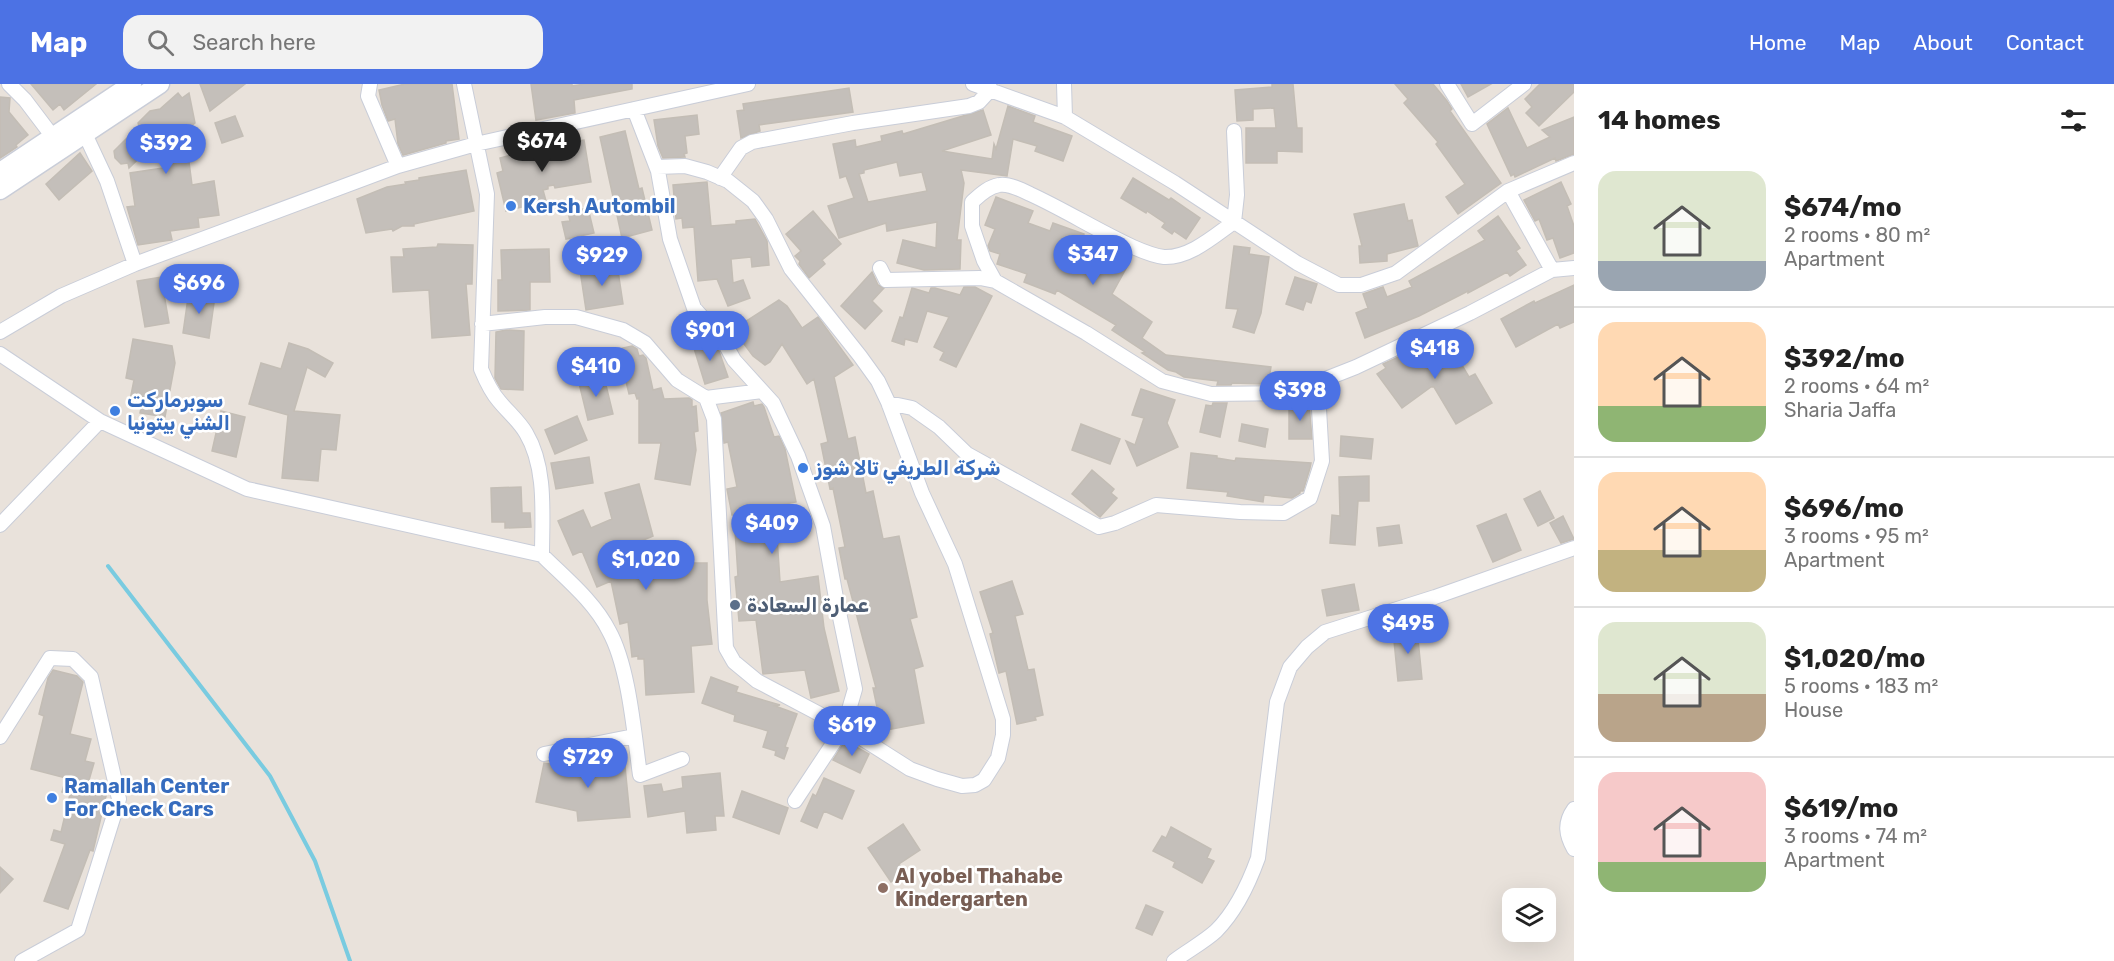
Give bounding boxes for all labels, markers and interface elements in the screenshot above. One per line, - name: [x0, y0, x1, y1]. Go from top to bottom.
- search box: [123, 15, 543, 69]
- text: Map: [30, 26, 87, 59]
- icon: search: [144, 26, 177, 59]
- text: Search here: [192, 29, 316, 56]
- text: Home: [1749, 30, 1806, 55]
- text: Map: [1839, 30, 1880, 55]
- text: About: [1913, 30, 1973, 55]
- text: Contact: [2006, 30, 2084, 55]
- icon: filters: [2057, 104, 2090, 137]
- text: 14 homes: [1598, 105, 1721, 136]
- pin: $674: [506, 122, 578, 173]
- pin: $392: [130, 124, 202, 175]
- text: $674: [517, 129, 567, 153]
- text: $392: [140, 131, 192, 155]
- text: $674/mo: [1784, 192, 1902, 223]
- place label: Kersh Autombil: [523, 194, 675, 218]
- icon: home: [1646, 195, 1718, 267]
- marker: Kersh Autombil: [504, 199, 518, 213]
- text: 2 rooms · 80 m²: [1784, 223, 1930, 247]
- pin: $347: [1057, 235, 1129, 286]
- pin: $929: [566, 236, 638, 287]
- text: $347: [1067, 242, 1119, 266]
- text: $929: [576, 243, 628, 267]
- text: Apartment: [1784, 247, 1885, 271]
- pin: $696: [163, 264, 235, 315]
- text: $696: [173, 271, 225, 295]
- pin: $901: [674, 311, 746, 362]
- text: $901: [685, 318, 735, 342]
- pin: $418: [1399, 329, 1471, 380]
- text: $418: [1410, 336, 1460, 360]
- text: $392/mo: [1784, 343, 1905, 374]
- icon: home: [1646, 346, 1718, 418]
- pin: $410: [560, 347, 632, 398]
- text: $410: [571, 354, 621, 378]
- pin: $398: [1264, 371, 1336, 422]
- text: 2 rooms · 64 m²: [1784, 374, 1929, 398]
- text: $398: [1274, 378, 1326, 402]
- place label: سوبرماركت الشني بيتونيا: [127, 388, 230, 439]
- text: Sharia Jaffa: [1784, 398, 1896, 422]
- marker: سوبرماركت الشني بيتونيا: [108, 404, 122, 418]
- place label: شركة الطريفي تالا شوز: [814, 456, 1001, 484]
- marker: شركة الطريفي تالا شوز: [796, 461, 810, 475]
- text: $696/mo: [1784, 493, 1904, 524]
- icon: home: [1646, 496, 1718, 568]
- pin: $409: [736, 504, 808, 555]
- text: $409: [745, 511, 799, 535]
- text: 3 rooms · 95 m²: [1784, 524, 1929, 548]
- pin: $1,020: [597, 540, 695, 591]
- text: $1,020: [612, 547, 680, 571]
- text: Apartment: [1784, 548, 1885, 572]
- place label: عمارة السعادة: [747, 593, 869, 617]
- marker: عمارة السعادة: [728, 598, 742, 612]
- pin: $495: [1372, 604, 1444, 655]
- text: $495: [1382, 611, 1434, 635]
- text: $1,020/mo: [1784, 643, 1925, 674]
- icon: home: [1646, 646, 1718, 718]
- text: 5 rooms · 183 m²: [1784, 674, 1938, 698]
- text: House: [1784, 698, 1843, 722]
- pin: $619: [816, 706, 888, 757]
- text: $619: [828, 713, 876, 737]
- pin: $729: [552, 738, 624, 789]
- text: $729: [563, 745, 613, 769]
- place label: Ramallah Center For Check Cars: [64, 774, 229, 821]
- marker: Ramallah Center For Check Cars: [45, 791, 59, 805]
- text: $619/mo: [1784, 793, 1898, 824]
- icon: home: [1646, 796, 1718, 868]
- text: 3 rooms · 74 m²: [1784, 824, 1927, 848]
- text: Apartment: [1784, 848, 1885, 872]
- place label: Al yobel Thahabe Kindergarten: [895, 864, 1063, 911]
- marker: Al yobel Thahabe Kindergarten: [876, 881, 890, 895]
- map controls: [1502, 888, 1556, 942]
- button: layers: [1502, 888, 1556, 942]

